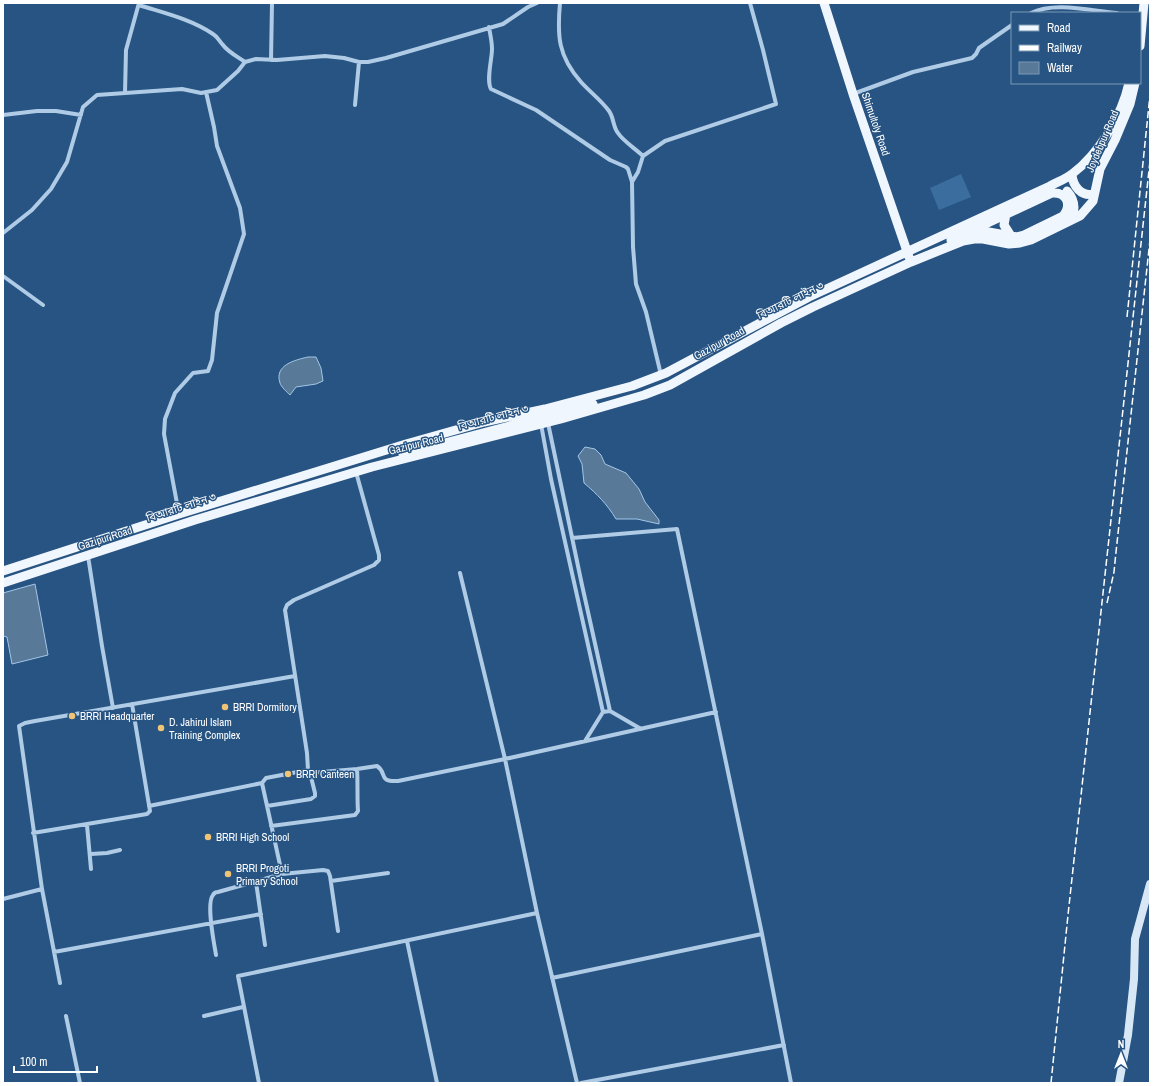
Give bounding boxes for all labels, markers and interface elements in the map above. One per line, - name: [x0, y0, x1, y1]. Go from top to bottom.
- legend: [1011, 12, 1141, 84]
- text: Road: [1047, 20, 1071, 36]
- text: Railway: [1047, 40, 1082, 56]
- text: Water: [1047, 60, 1074, 76]
- street label: Shimultoly Road: [859, 90, 893, 158]
- street label: Joydebpur Road: [1083, 108, 1121, 174]
- street label: বিআরটি লাইন ৩: [753, 278, 826, 323]
- street label: Gazipur Road: [691, 323, 747, 363]
- street label: বিআরটি লাইন ৩: [455, 401, 530, 433]
- street label: Gazipur Road: [387, 430, 445, 458]
- street label: বিআরটি লাইন ৩: [143, 489, 218, 525]
- street label: Gazipur Road: [76, 523, 134, 553]
- place label: BRRI Dormitory: [233, 700, 297, 714]
- marker: BRRI Dormitory: [220, 702, 230, 712]
- place label: BRRI Headquarter: [80, 709, 154, 723]
- marker: BRRI Headquarter: [67, 711, 77, 721]
- place label: D. Jahirul Islam Training Complex: [169, 715, 241, 742]
- marker: D. Jahirul Islam Training Complex: [156, 723, 166, 733]
- place label: BRRI Canteen: [296, 767, 354, 781]
- marker: BRRI Canteen: [283, 769, 293, 779]
- place label: BRRI High School: [216, 830, 289, 844]
- marker: BRRI High School: [203, 832, 213, 842]
- place label: BRRI Progoti Primary School: [236, 861, 298, 888]
- marker: BRRI Progoti Primary School: [223, 869, 233, 879]
- north arrow: [1101, 1034, 1141, 1074]
- text: N: [1118, 1037, 1124, 1051]
- scale bar: [14, 1048, 97, 1074]
- text: 100 m: [20, 1054, 47, 1070]

